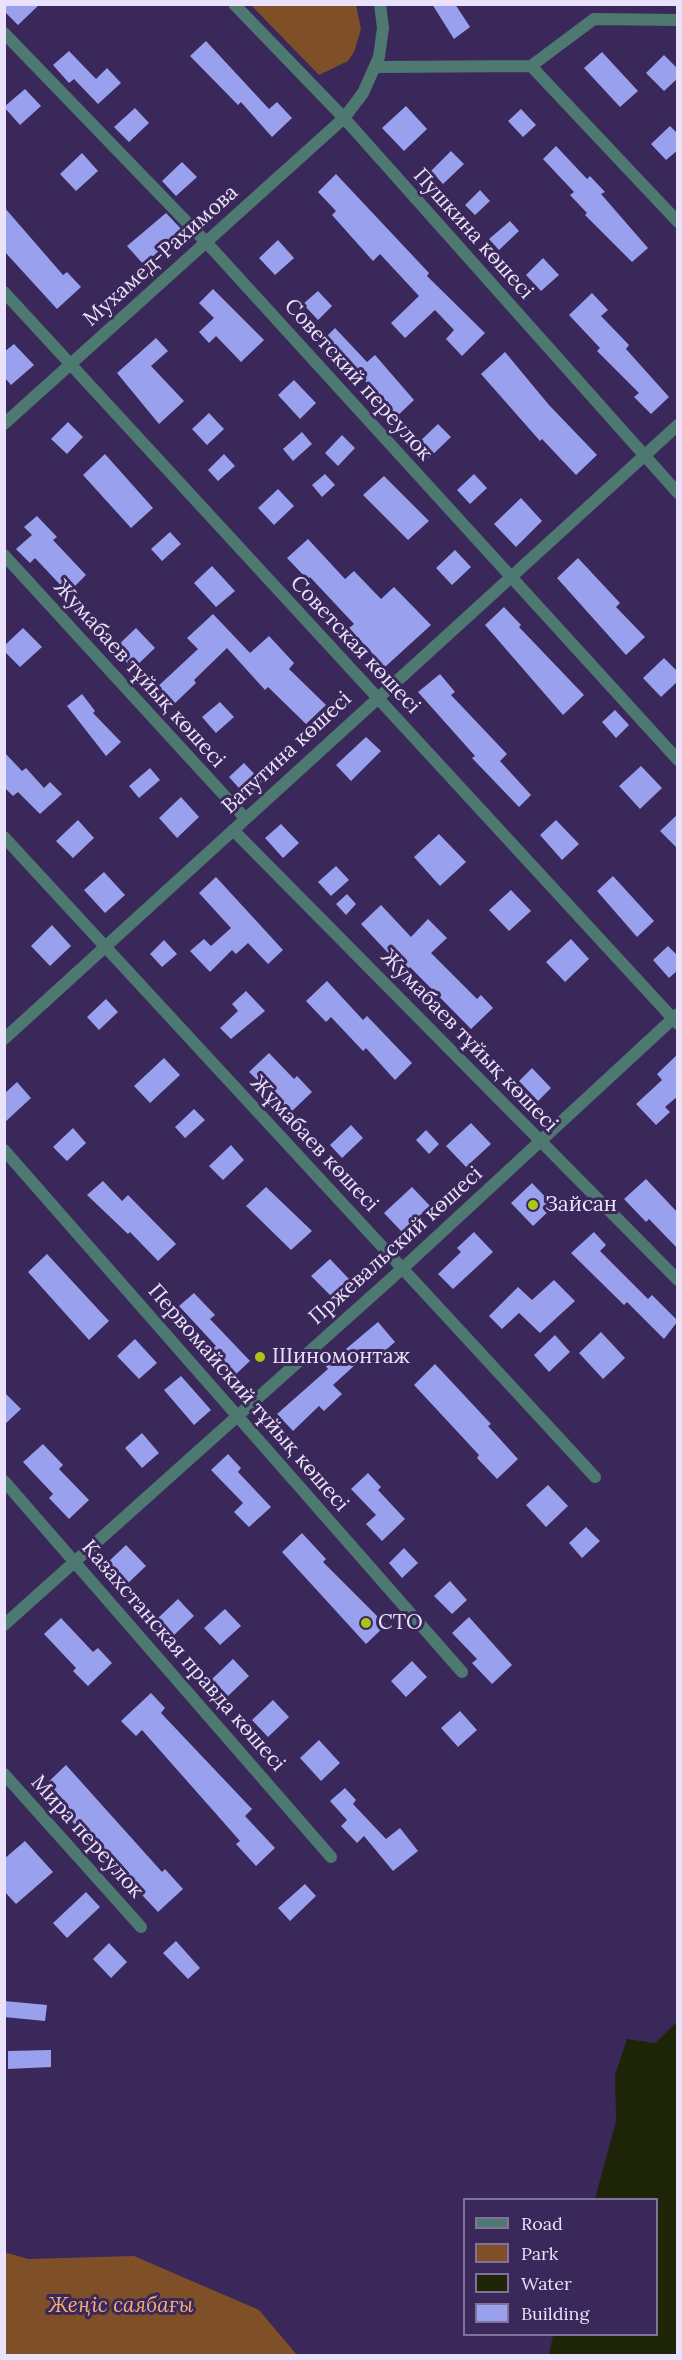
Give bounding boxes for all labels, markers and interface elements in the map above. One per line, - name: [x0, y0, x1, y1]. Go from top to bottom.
- street label: Пушкина көшесі: [408, 163, 538, 305]
- street label: Мухамед-Рахимова: [79, 180, 243, 332]
- street label: Советский переулок: [279, 294, 437, 466]
- street label: Советская көшесі: [285, 571, 425, 719]
- street label: Жумабаев тұйық көшесі: [48, 575, 230, 773]
- street label: Ватутина көшесі: [217, 687, 357, 819]
- street label: Жумабаев тұйық көшесі: [375, 945, 563, 1137]
- street label: Жұмабаев көшесі: [245, 1071, 383, 1217]
- street label: Пржевальский көшесі: [304, 1162, 488, 1330]
- place label: Зайсан: [545, 1192, 617, 1218]
- marker: Зайсан: [526, 1198, 540, 1212]
- street label: Первомайский тұйық көшесі: [142, 1279, 354, 1517]
- place label: Шиномонтаж: [272, 1344, 410, 1370]
- marker: Шиномонтаж: [253, 1350, 267, 1364]
- street label: Казахстанская правда көшесі: [76, 1535, 290, 1777]
- place label: СТО: [378, 1610, 423, 1636]
- marker: СТО: [359, 1616, 373, 1630]
- street label: Мира переулок: [25, 1770, 149, 1904]
- legend: [463, 2198, 658, 2336]
- text: Road: [521, 2212, 563, 2235]
- text: Park: [521, 2242, 558, 2265]
- text: Water: [521, 2272, 572, 2295]
- park label: Жеңіс саябағы: [49, 2293, 193, 2319]
- text: Building: [521, 2302, 589, 2325]

